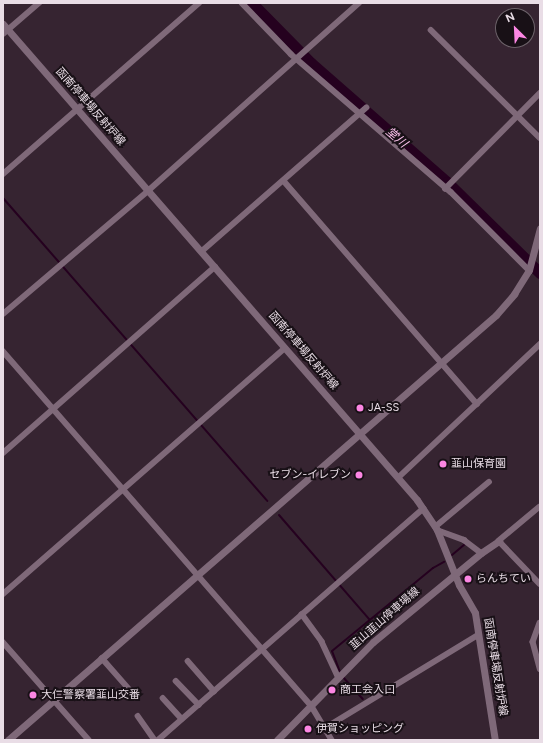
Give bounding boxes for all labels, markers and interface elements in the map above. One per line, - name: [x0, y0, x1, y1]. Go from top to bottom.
- north arrow: [495, 8, 535, 48]
- text: N: [504, 10, 517, 25]
- street label: 函南停車場反射炉線: [53, 65, 127, 149]
- water label: 堂川: [382, 125, 410, 151]
- street label: 函南停車場反射炉線: [266, 309, 340, 393]
- place label: JA-SS: [368, 401, 399, 415]
- marker: JA-SS: [355, 403, 365, 413]
- place label: 韮山保育園: [451, 457, 506, 471]
- marker: 韮山保育園: [438, 459, 448, 469]
- place label: セブン-イレブン: [269, 468, 351, 482]
- marker: セブン-イレブン: [354, 470, 364, 480]
- place label: らんちてい: [476, 572, 531, 586]
- marker: らんちてい: [463, 574, 473, 584]
- street label: 韮山韮山停車場線: [347, 585, 423, 653]
- street label: 函南停車場反射炉線: [481, 617, 509, 717]
- place label: 商工会入口: [340, 683, 395, 697]
- marker: 商工会入口: [327, 685, 337, 695]
- place label: 大仁警察署韮山交番: [41, 688, 140, 702]
- marker: 大仁警察署韮山交番: [28, 690, 38, 700]
- place label: 伊賀ショッピング: [316, 722, 404, 736]
- marker: 伊賀ショッピング: [303, 724, 313, 734]

